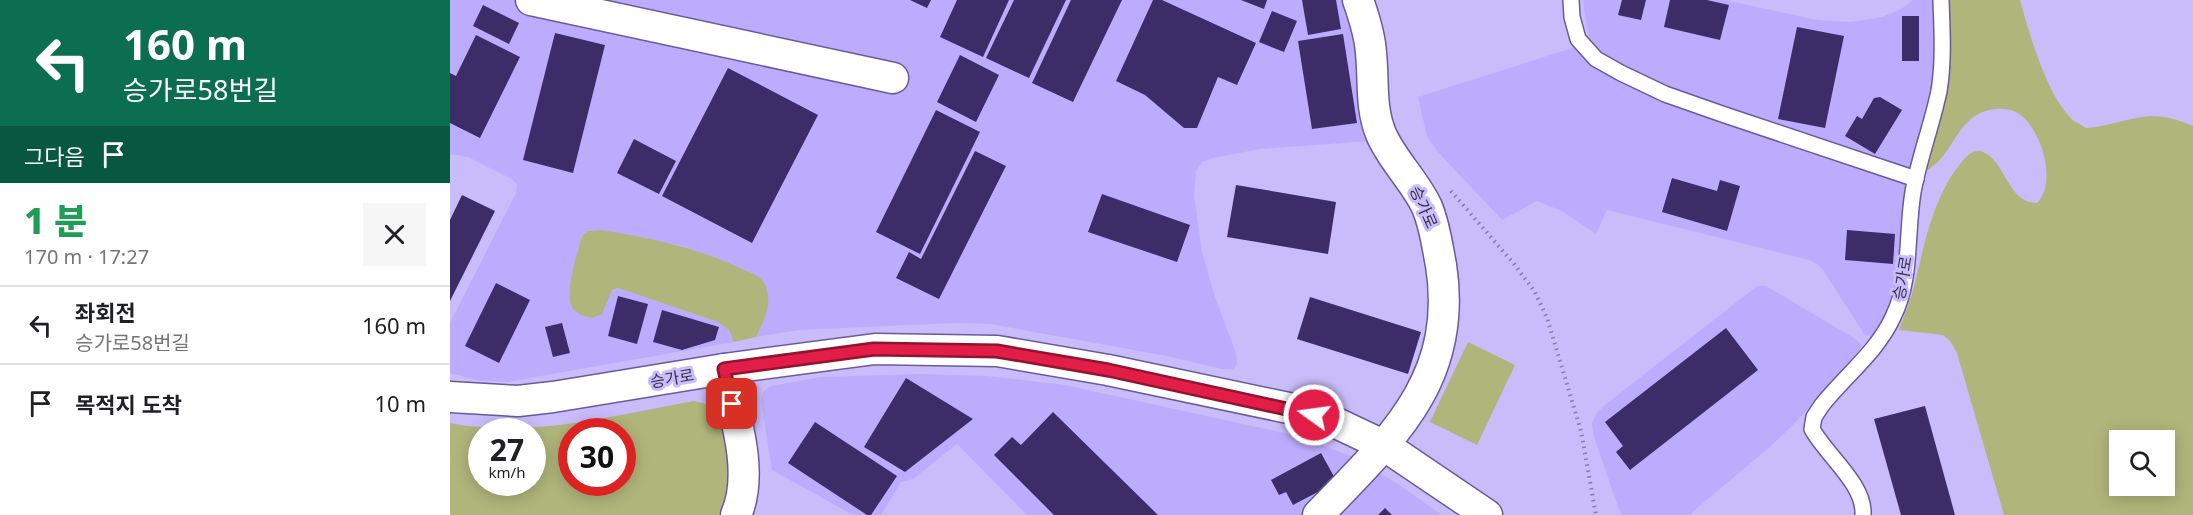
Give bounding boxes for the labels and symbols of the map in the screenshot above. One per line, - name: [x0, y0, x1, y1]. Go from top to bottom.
- street label: 승가로: [1405, 182, 1443, 232]
- street label: 승가로: [1887, 254, 1917, 302]
- street label: 승가로: [648, 363, 696, 393]
- pin: [706, 378, 757, 429]
- position arrow: [1282, 383, 1346, 447]
- speed limit sign: 30: [558, 418, 636, 496]

